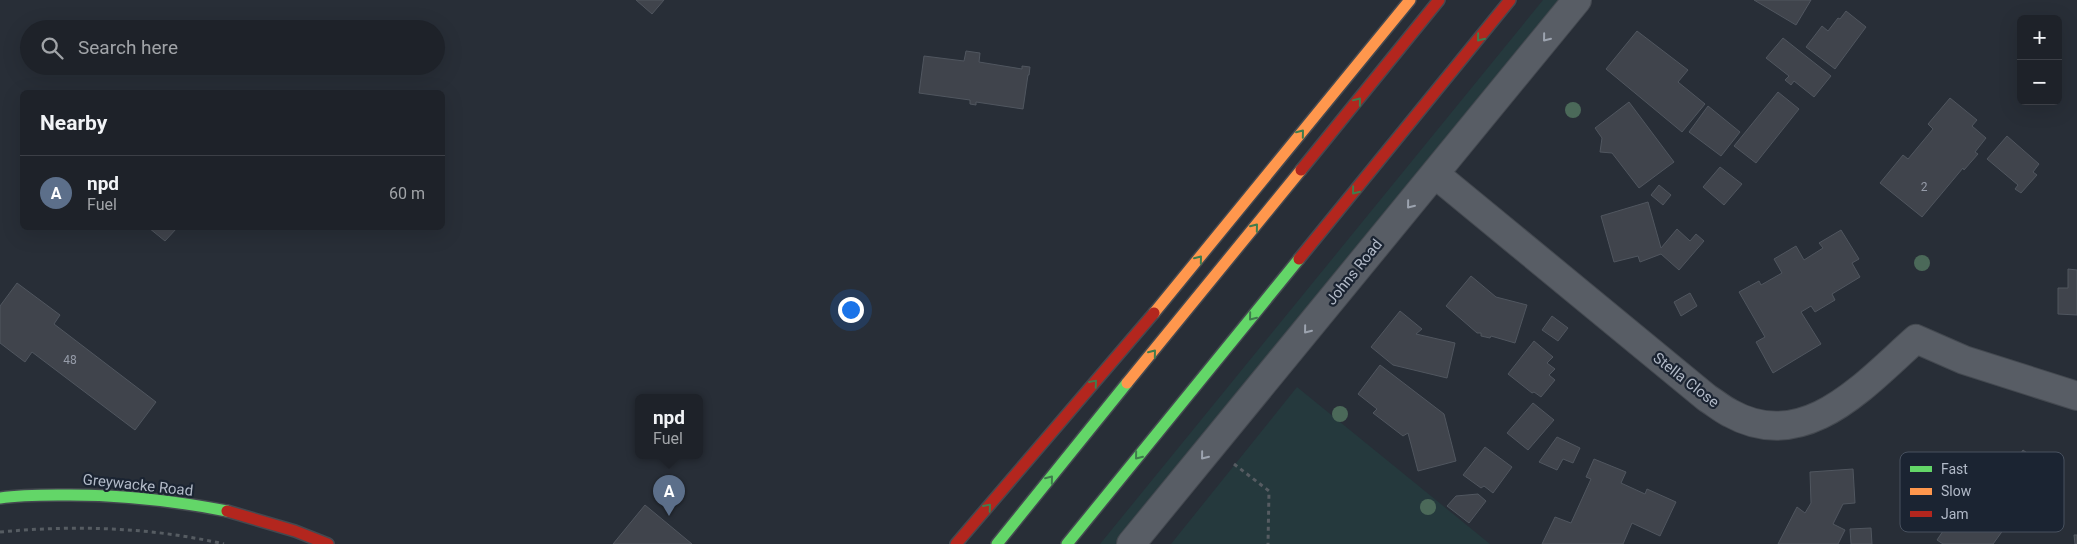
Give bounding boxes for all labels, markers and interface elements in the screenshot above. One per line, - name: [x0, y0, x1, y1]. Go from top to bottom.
- map controls: [2017, 15, 2062, 105]
- button: +: [2017, 15, 2062, 60]
- search box: [20, 20, 445, 75]
- one-way arrow: [1477, 32, 1485, 41]
- one-way arrow: [1543, 32, 1551, 41]
- icon: search: [38, 34, 66, 62]
- text: Search here: [78, 36, 178, 59]
- button: −: [2017, 60, 2062, 105]
- one-way arrow: [1352, 97, 1361, 106]
- text: Nearby: [40, 111, 107, 135]
- one-way arrow: [1296, 130, 1305, 139]
- text: npd: [87, 172, 119, 195]
- house number: 2: [1921, 180, 1928, 194]
- text: A: [51, 184, 61, 203]
- text: 60 m: [389, 184, 425, 203]
- one-way arrow: [1352, 185, 1360, 194]
- text: Fuel: [87, 195, 117, 214]
- one-way arrow: [1407, 199, 1416, 208]
- one-way arrow: [1250, 224, 1258, 233]
- street label: Johns Road: [1322, 236, 1386, 308]
- one-way arrow: [1193, 256, 1202, 265]
- your location: [838, 297, 864, 323]
- one-way arrow: [1250, 311, 1258, 320]
- one-way arrow: [1304, 324, 1312, 333]
- street label: Stella Close: [1649, 349, 1723, 411]
- one-way arrow: [1147, 350, 1155, 359]
- house number: 48: [63, 353, 77, 367]
- one-way arrow: [1088, 380, 1097, 389]
- popup: [635, 394, 703, 459]
- text: npd: [653, 406, 685, 429]
- text: Fuel: [653, 429, 683, 448]
- one-way arrow: [1200, 450, 1209, 459]
- one-way arrow: [1135, 451, 1144, 460]
- legend: [1900, 452, 2064, 532]
- text: Fast: [1941, 461, 1968, 477]
- street label: Greywacke Road: [82, 470, 194, 500]
- pin: A: [653, 475, 685, 516]
- one-way arrow: [1045, 476, 1053, 485]
- text: Slow: [1941, 483, 1972, 499]
- one-way arrow: [982, 504, 991, 513]
- text: Jam: [1941, 506, 1969, 522]

